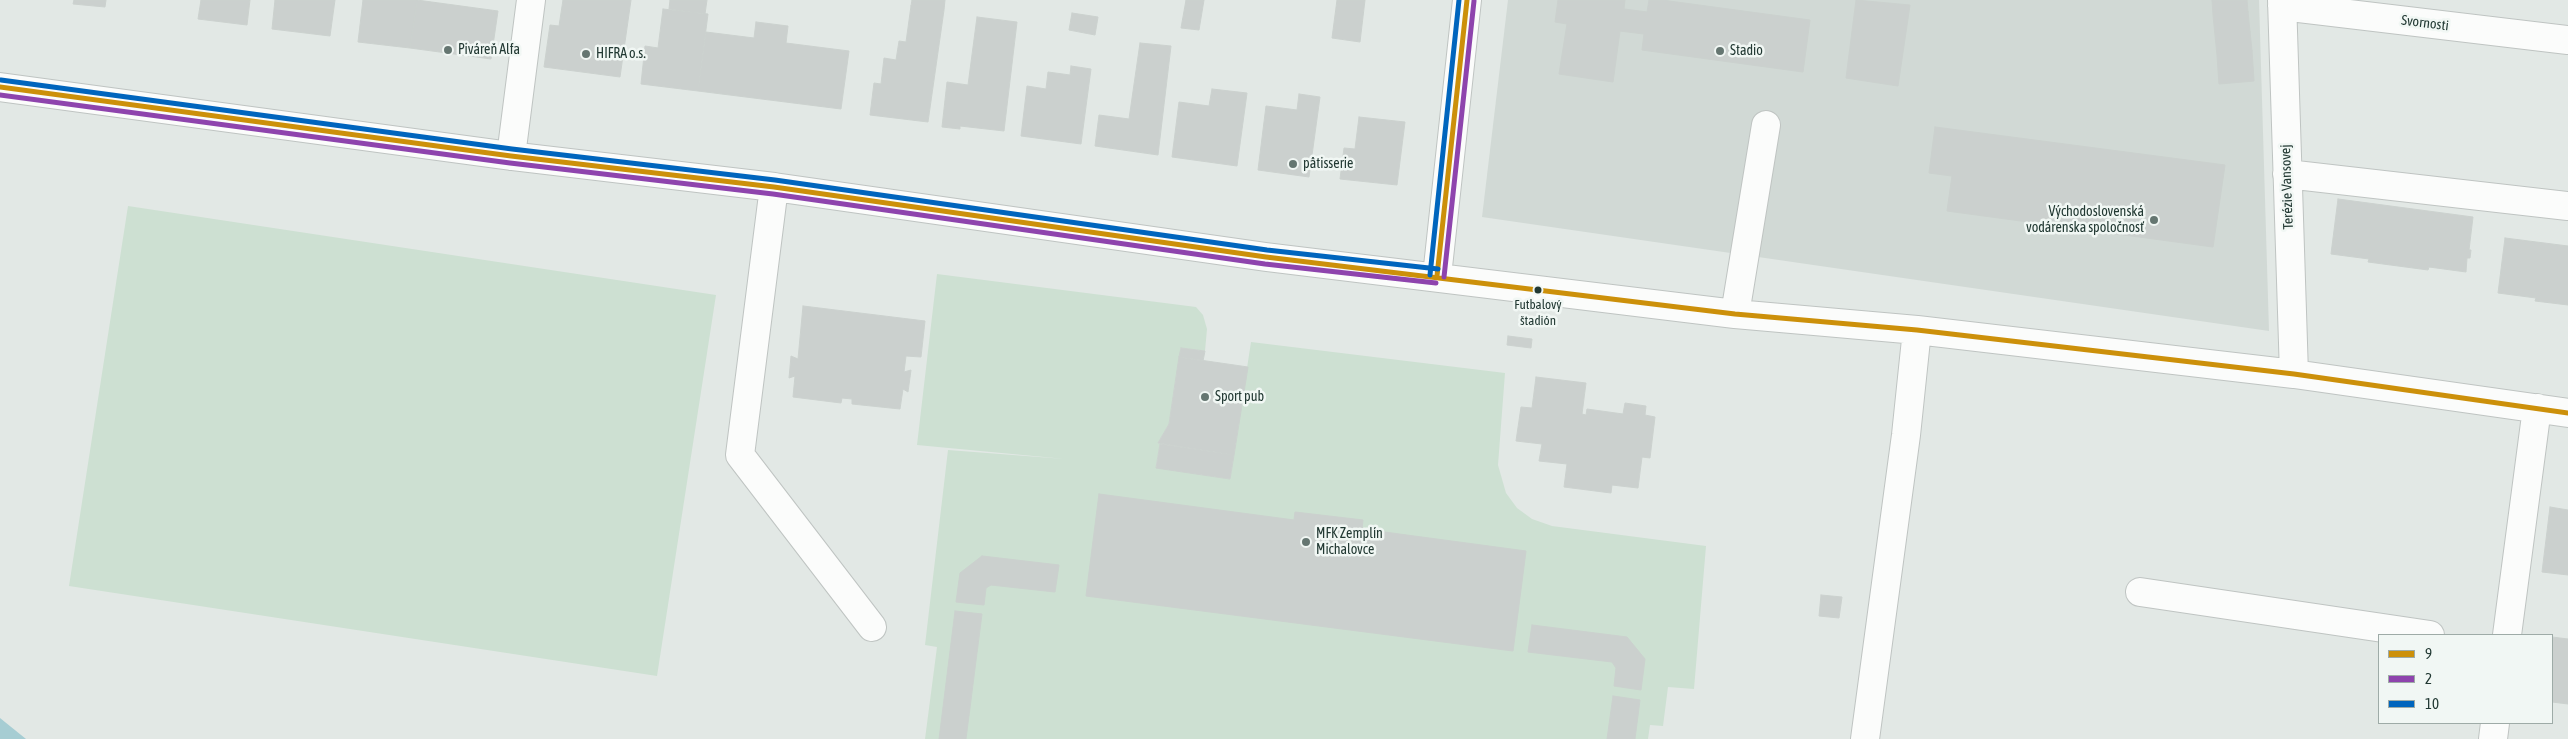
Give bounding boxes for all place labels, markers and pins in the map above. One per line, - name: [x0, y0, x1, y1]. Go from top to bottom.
- place label: Piváreň Alfa: [458, 42, 520, 58]
- place label: Stadio: [1730, 43, 1763, 59]
- marker: Piváreň Alfa: [442, 44, 454, 56]
- marker: Stadio: [1714, 45, 1726, 57]
- place label: HIFRA o.s.: [596, 46, 646, 62]
- marker: HIFRA o.s.: [580, 48, 592, 60]
- place label: pâtisserie: [1303, 156, 1353, 172]
- marker: pâtisserie: [1287, 158, 1299, 170]
- place label: Východoslovenská vodárenska spoločnosť: [2026, 204, 2144, 236]
- marker: Východoslovenská vodárenska spoločnosť: [2148, 214, 2160, 226]
- marker: Futbalový štadión: [1533, 285, 1543, 295]
- place label: Futbalový štadión: [1514, 297, 1562, 328]
- place label: Sport pub: [1215, 389, 1264, 405]
- marker: Sport pub: [1199, 391, 1211, 403]
- place label: MFK Zemplín Michalovce: [1316, 526, 1383, 558]
- marker: MFK Zemplín Michalovce: [1300, 536, 1312, 548]

